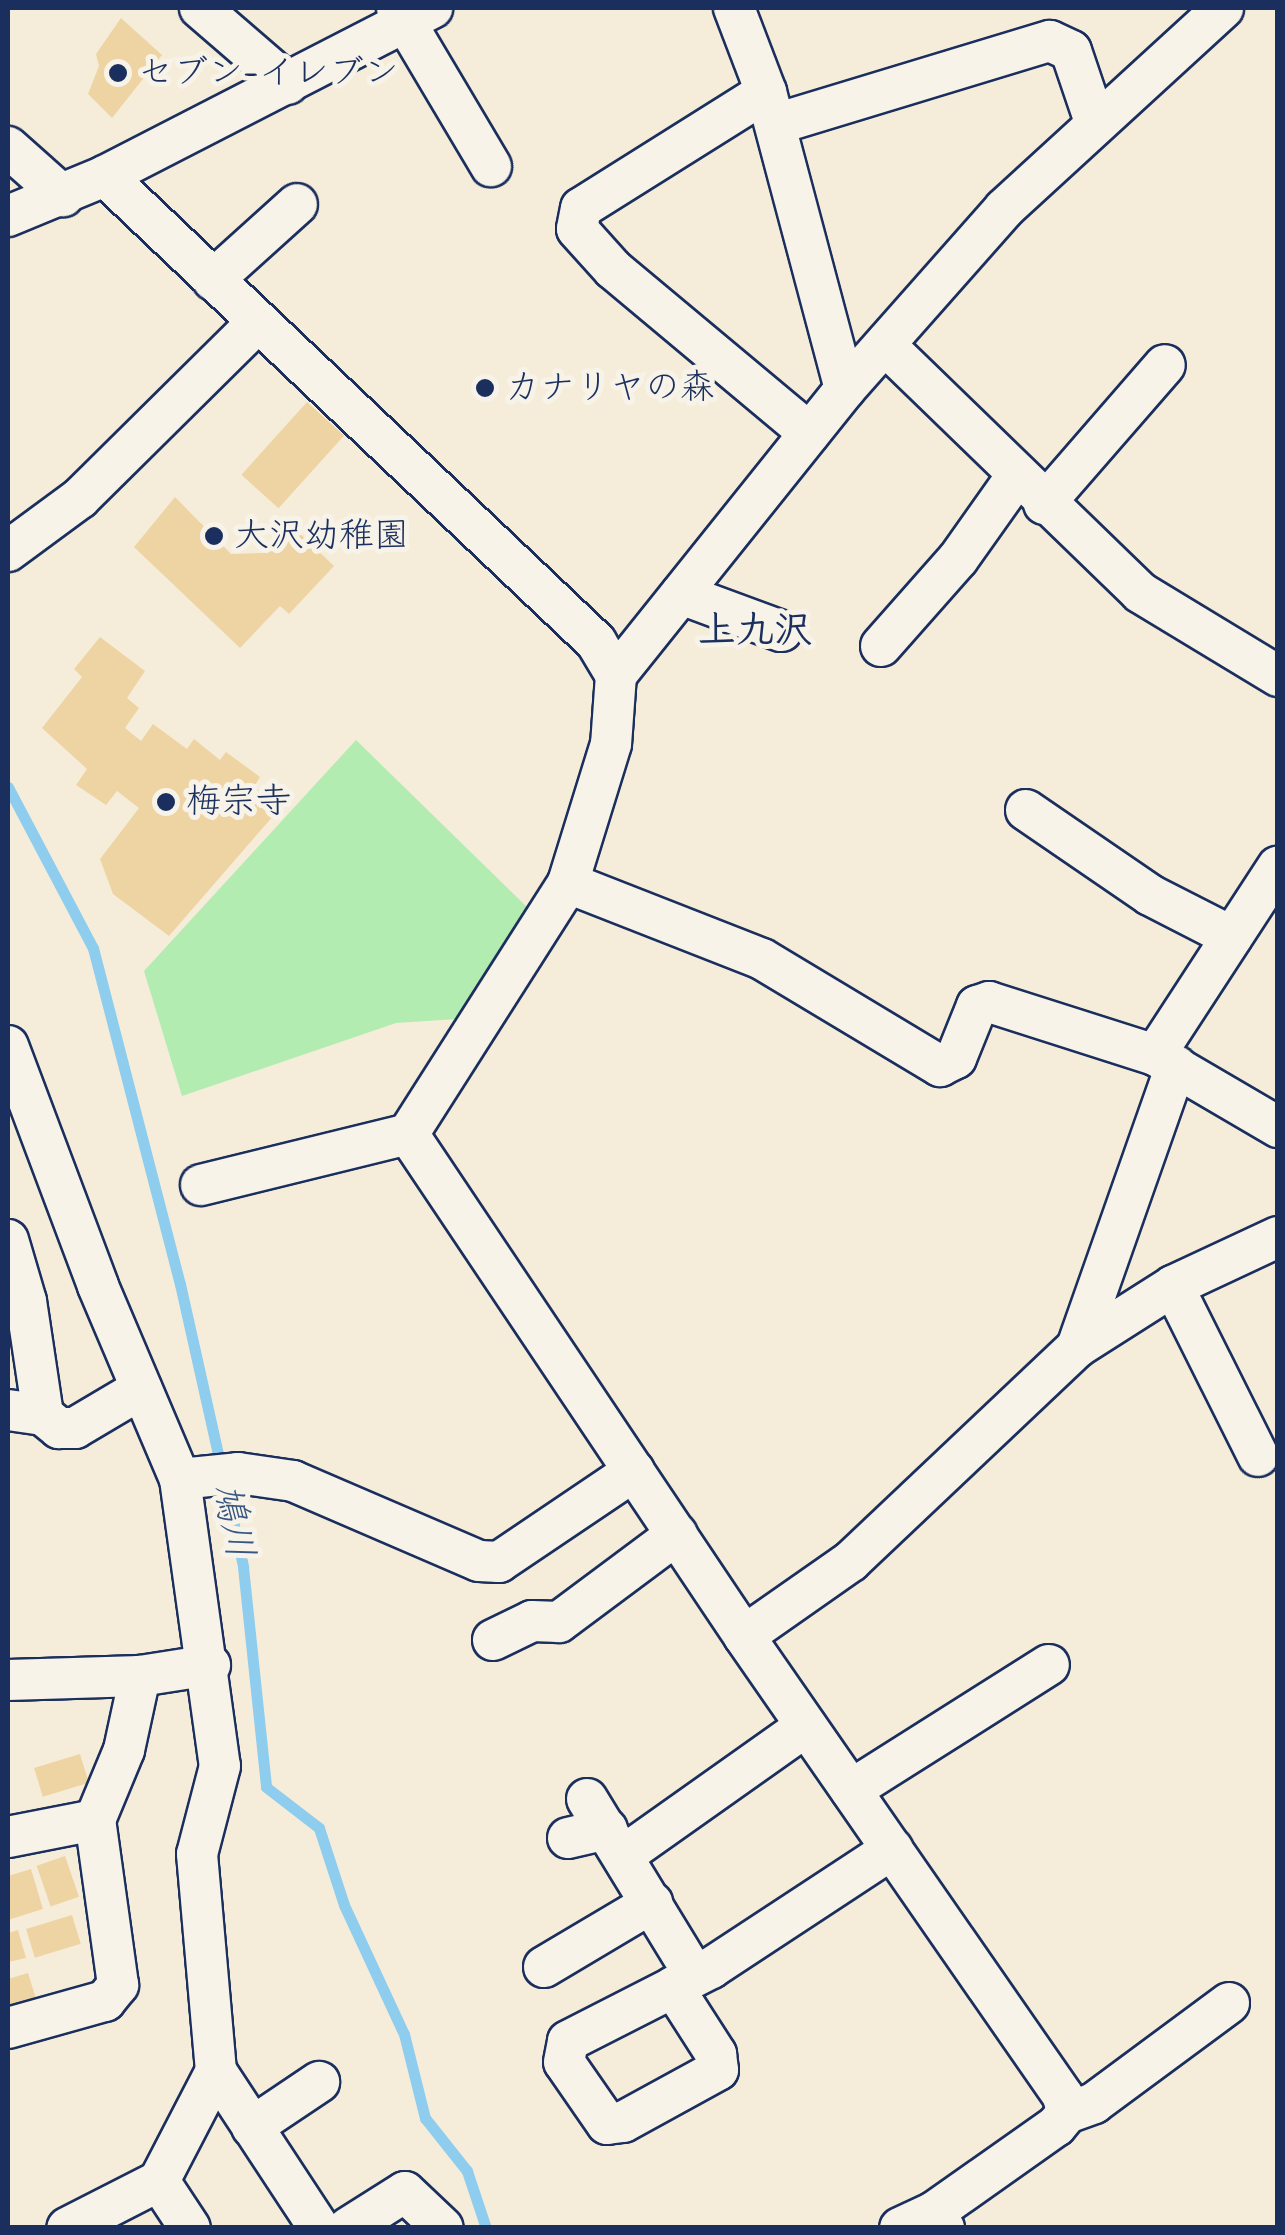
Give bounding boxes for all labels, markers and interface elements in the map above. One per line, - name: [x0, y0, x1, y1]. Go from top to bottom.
- place label: セブン-イレブン: [138, 52, 399, 94]
- marker: セブン-イレブン: [107, 62, 129, 84]
- place label: カナリヤの森: [505, 367, 715, 409]
- marker: カナリヤの森: [474, 377, 496, 399]
- place label: 大沢幼稚園: [234, 515, 409, 557]
- marker: 大沢幼稚園: [203, 525, 225, 547]
- district label: 上九沢: [698, 609, 812, 655]
- place label: 梅宗寺: [186, 781, 291, 823]
- marker: 梅宗寺: [155, 791, 177, 813]
- water label: 鳩川: [202, 1479, 262, 1563]

